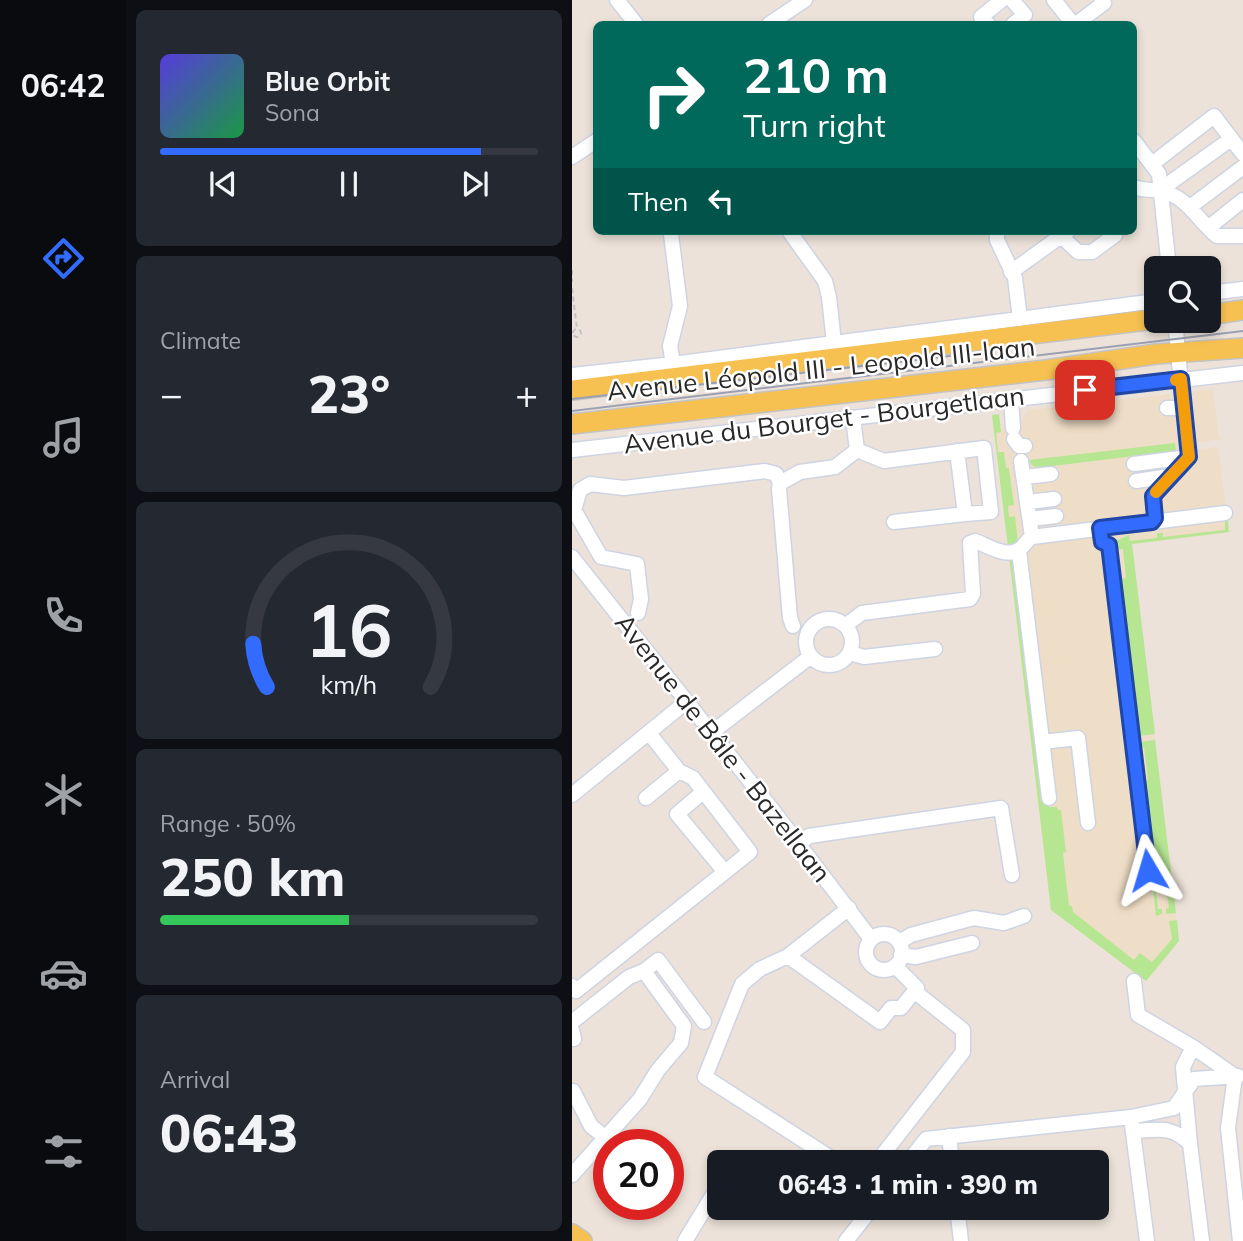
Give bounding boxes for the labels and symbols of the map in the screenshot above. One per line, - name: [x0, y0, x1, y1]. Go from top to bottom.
- street label: Avenue Léopold III - Leopold III-laan: [605, 330, 1037, 407]
- pin: [1055, 360, 1115, 420]
- street label: Avenue du Bourget - Bourgetlaan: [622, 379, 1026, 460]
- street label: Avenue de Bâle - Bazellaan: [608, 607, 838, 889]
- position arrow: [1111, 833, 1185, 907]
- speed limit sign: 20: [593, 1129, 684, 1220]

